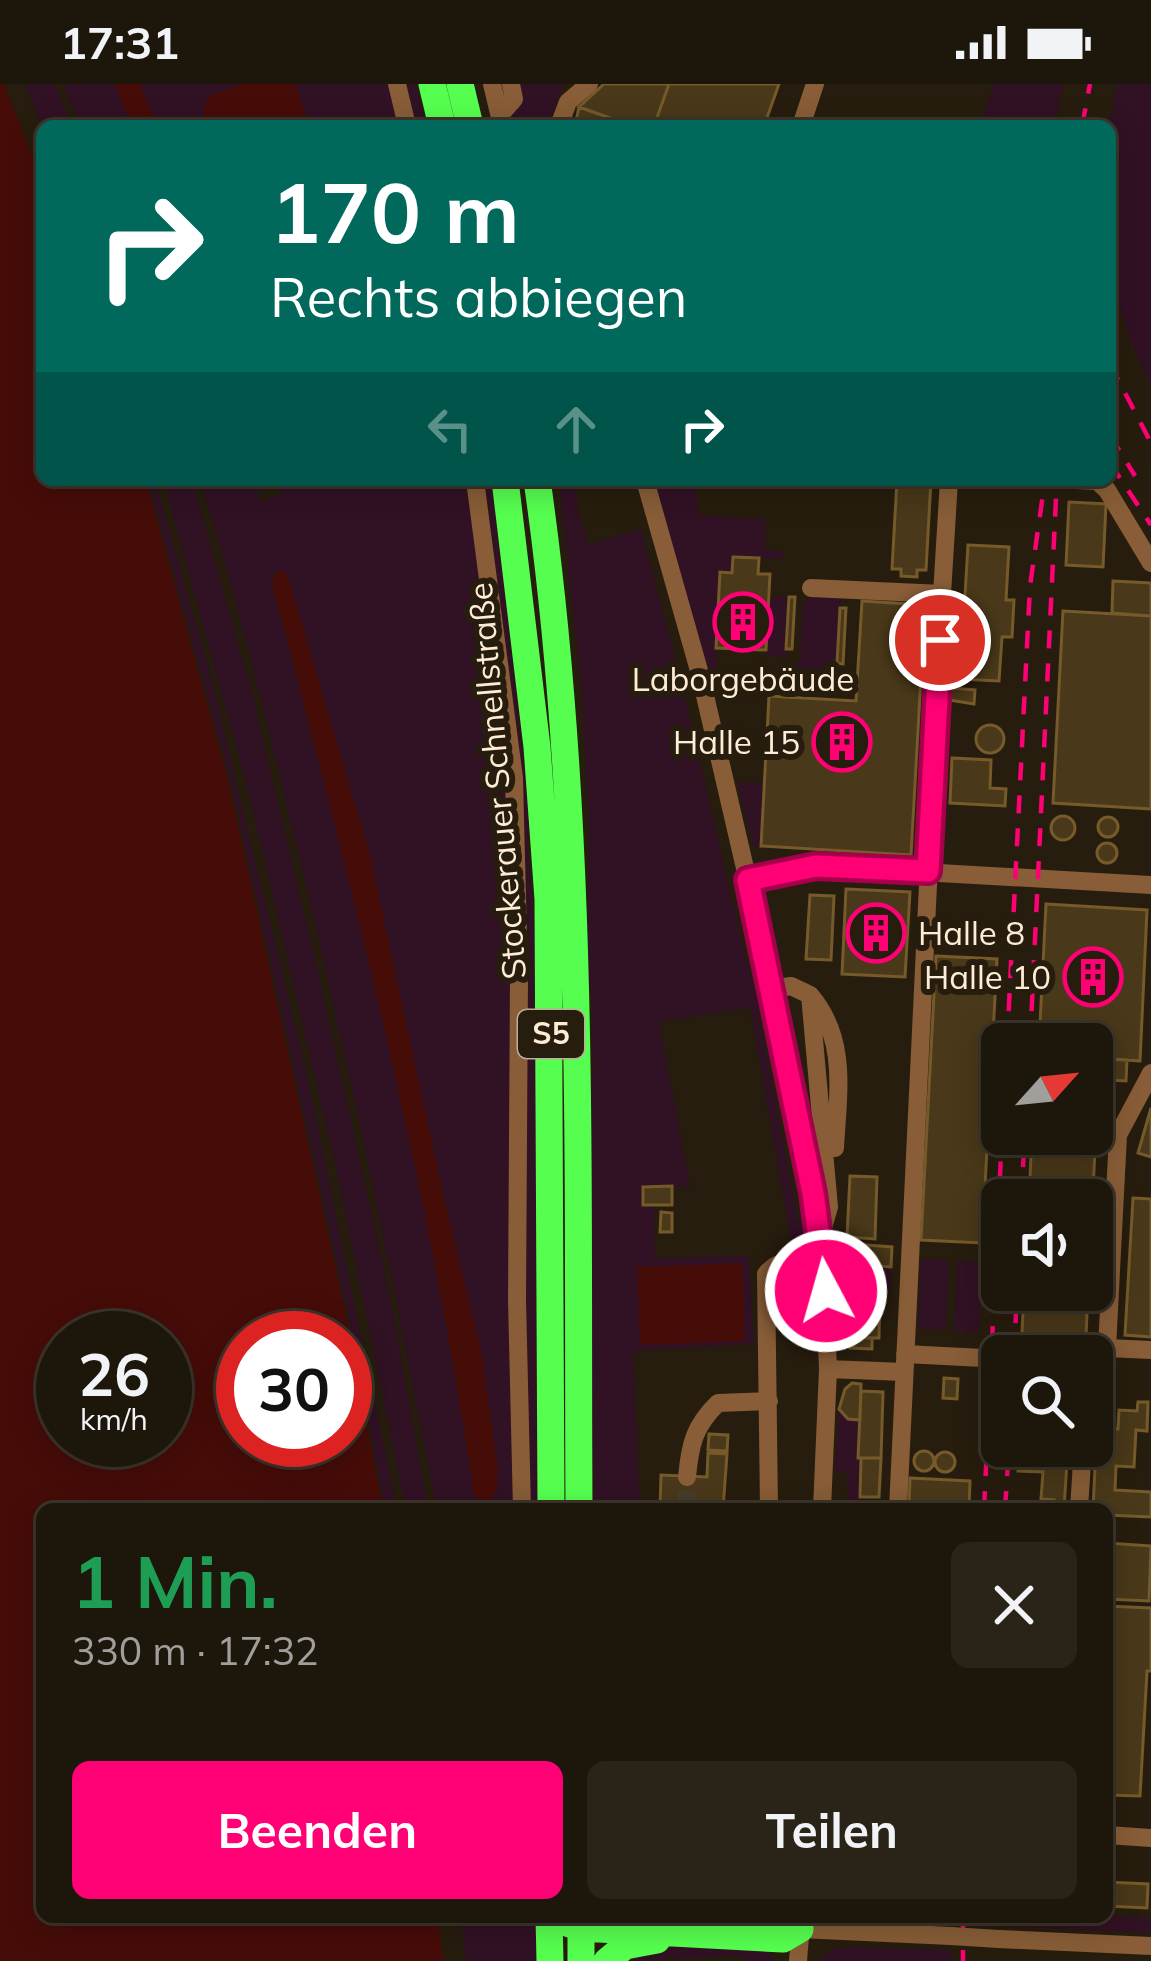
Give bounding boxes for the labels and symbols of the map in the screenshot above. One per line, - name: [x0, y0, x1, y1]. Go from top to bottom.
- street label: Stockerauer Schnellstraße: [459, 581, 534, 981]
- pin: [889, 589, 991, 691]
- building icon: Laborgebäude: [712, 591, 774, 653]
- place label: Laborgebäude: [632, 658, 854, 699]
- building icon: Halle 15: [811, 711, 873, 773]
- place label: Halle 15: [673, 721, 800, 762]
- building icon: Halle 8: [845, 902, 907, 964]
- place label: Halle 8: [918, 912, 1025, 953]
- building icon: Halle 10: [1062, 946, 1124, 1008]
- place label: Halle 10: [924, 956, 1051, 997]
- road number: S5: [518, 1010, 584, 1058]
- north arrow: [981, 1023, 1113, 1155]
- position arrow: [763, 1228, 889, 1354]
- speed limit sign: 30: [216, 1311, 372, 1467]

